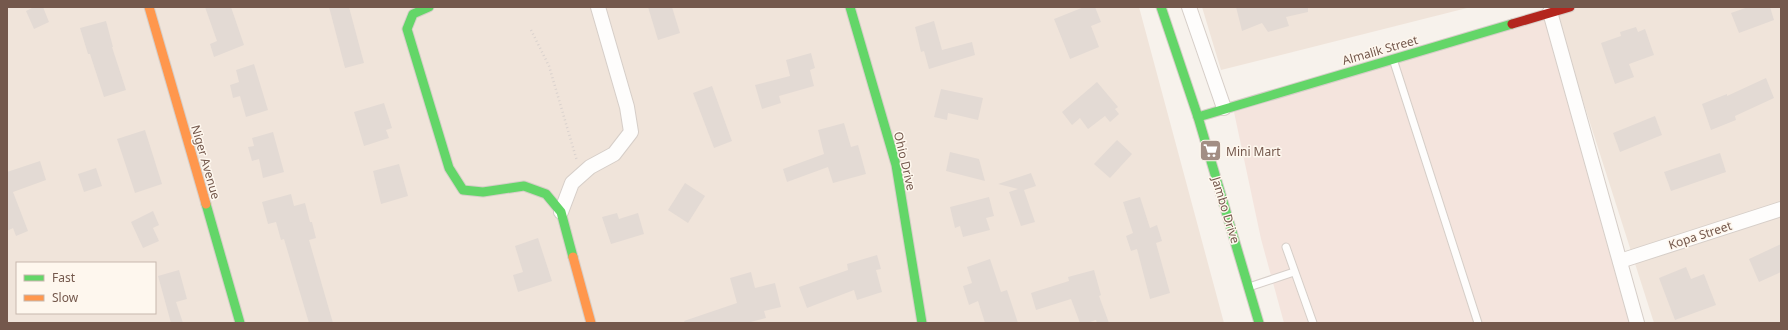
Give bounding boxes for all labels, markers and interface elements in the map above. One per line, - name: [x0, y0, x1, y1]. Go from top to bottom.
- street label: Almalik Street: [1340, 31, 1420, 69]
- street label: Niger Avenue: [187, 123, 225, 201]
- street label: Ohio Drive: [890, 130, 920, 192]
- supermarket icon: Mini Mart: [1198, 138, 1224, 164]
- place label: Mini Mart: [1226, 143, 1281, 160]
- street label: Jambo Drive: [1208, 174, 1244, 246]
- street label: Kopa Street: [1666, 217, 1734, 253]
- legend: [16, 262, 156, 314]
- text: Fast: [52, 269, 76, 286]
- text: Slow: [52, 289, 79, 306]

